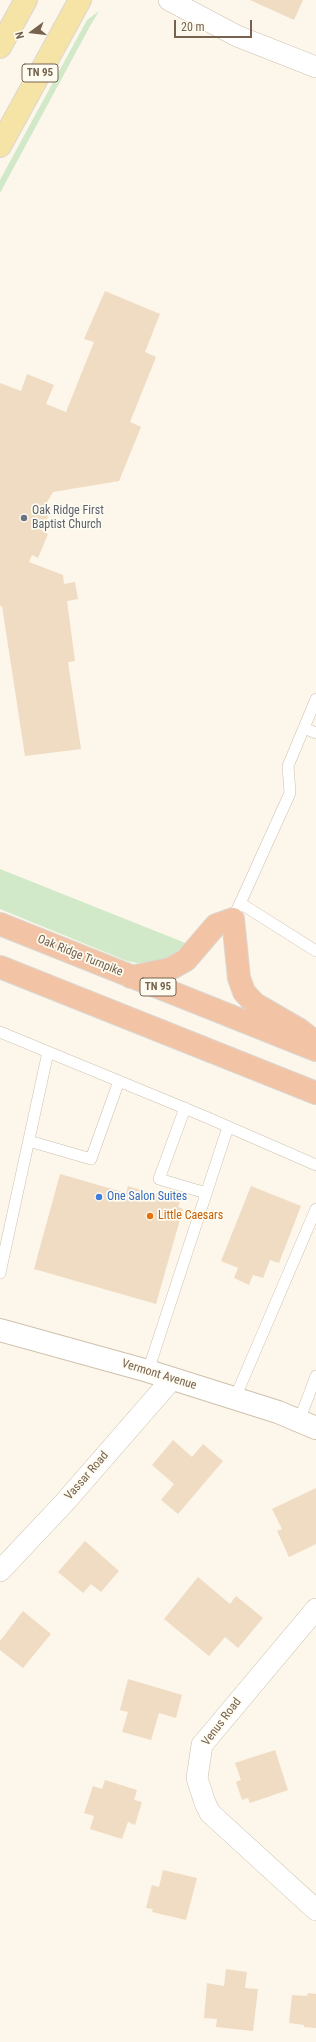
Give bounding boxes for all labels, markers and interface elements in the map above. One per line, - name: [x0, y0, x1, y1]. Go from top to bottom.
- north arrow: [12, 12, 52, 52]
- scale bar: [176, 12, 254, 38]
- text: 20 m: [181, 20, 205, 34]
- text: N: [13, 30, 27, 40]
- road number: TN 95: [22, 64, 58, 82]
- place label: Oak Ridge First Baptist Church: [32, 504, 104, 532]
- marker: Oak Ridge First Baptist Church: [19, 513, 29, 523]
- street label: Oak Ridge Turnpike: [35, 932, 125, 980]
- road number: TN 95: [140, 978, 176, 996]
- place label: One Salon Suites: [107, 1190, 187, 1204]
- marker: One Salon Suites: [94, 1192, 104, 1202]
- place label: Little Caesars: [158, 1209, 223, 1223]
- marker: Little Caesars: [145, 1211, 155, 1221]
- street label: Vermont Avenue: [120, 1357, 198, 1393]
- street label: Vassar Road: [62, 1449, 112, 1503]
- street label: Venus Road: [199, 1695, 245, 1749]

